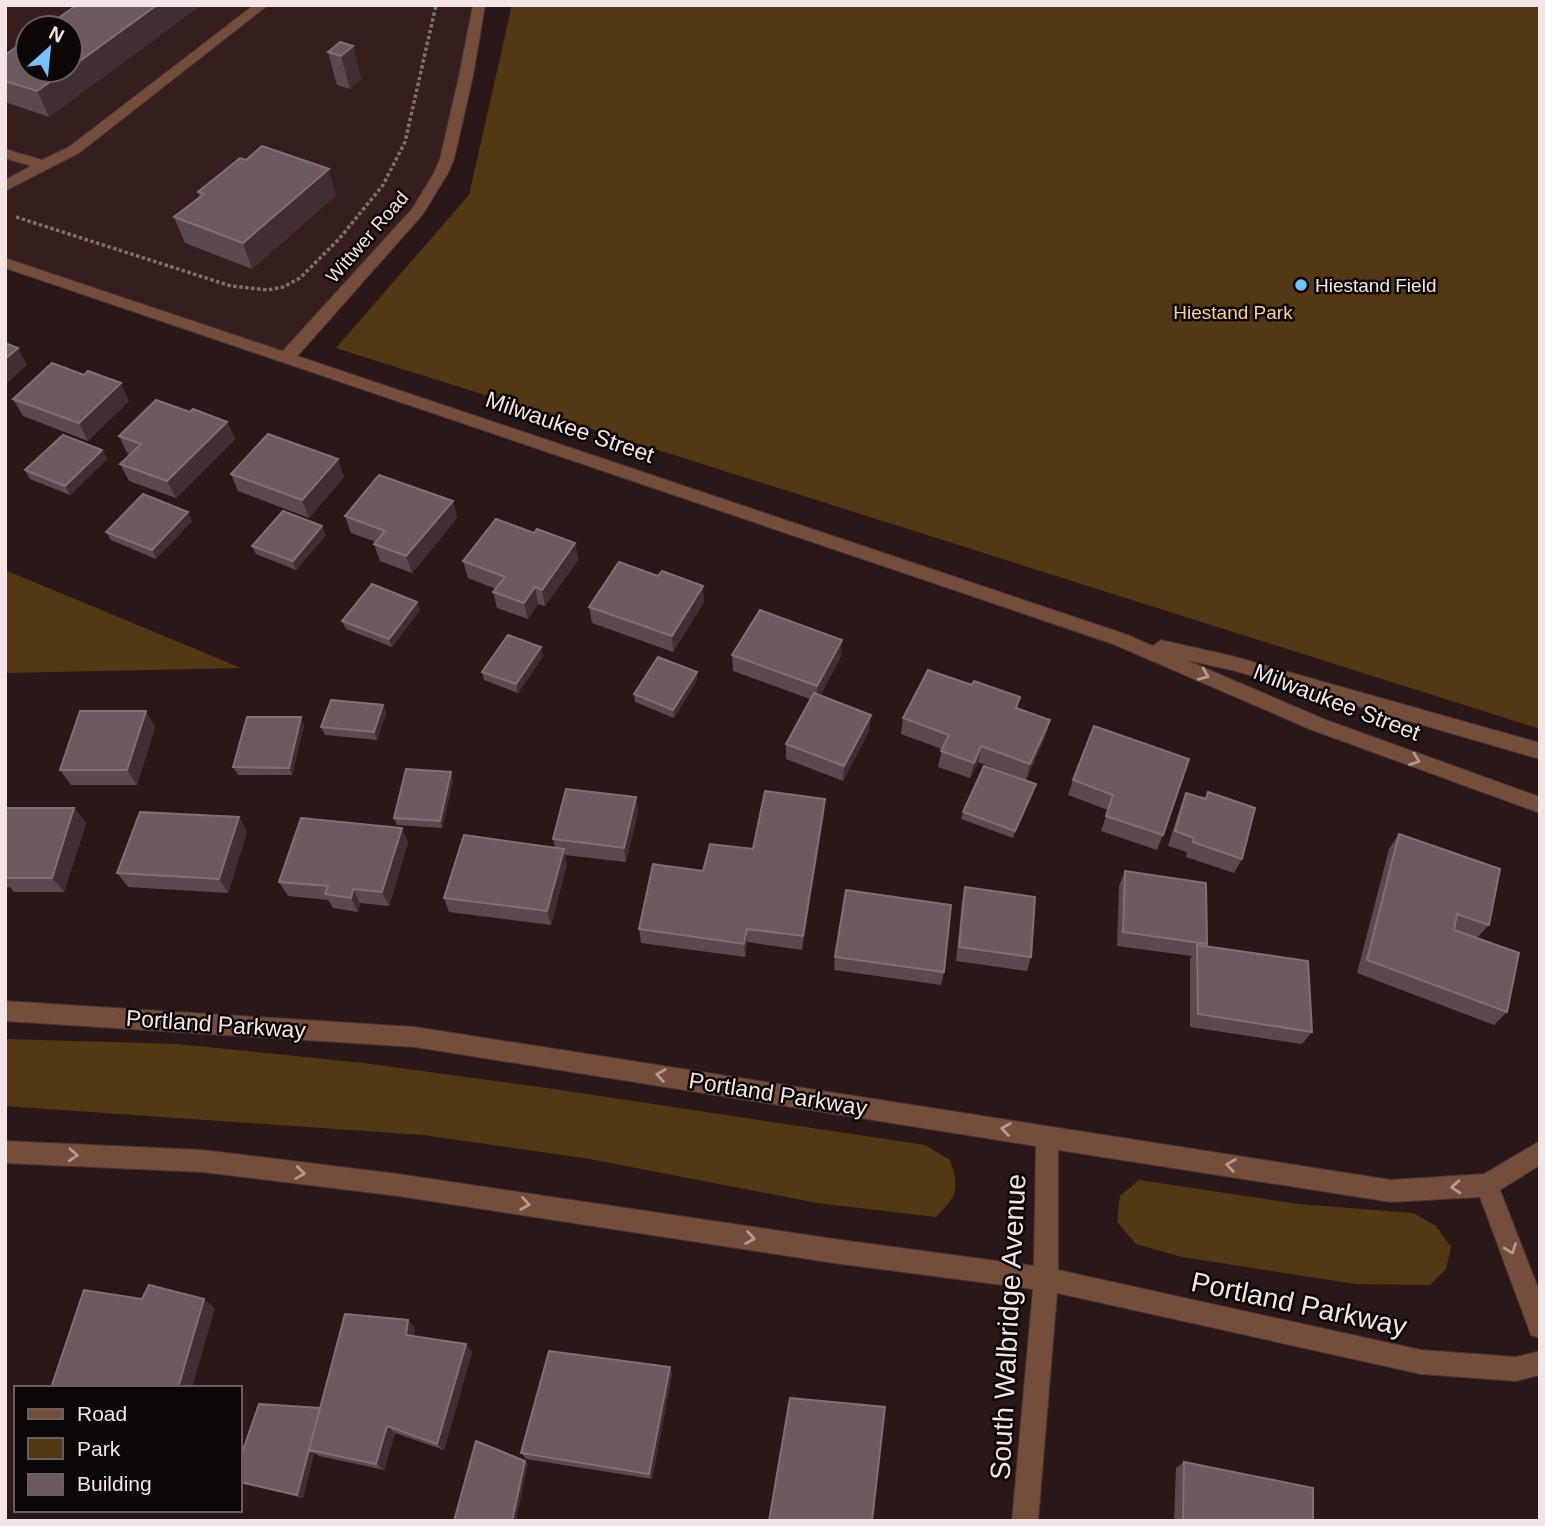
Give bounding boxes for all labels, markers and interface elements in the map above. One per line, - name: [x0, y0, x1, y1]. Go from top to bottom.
- north arrow: [14, 14, 84, 84]
- text: N: [46, 22, 67, 47]
- street label: Wittwer Road: [322, 187, 412, 287]
- place label: Hiestand Field: [1315, 275, 1436, 296]
- marker: Hiestand Field: [1293, 277, 1309, 293]
- park label: Hiestand Park: [1173, 302, 1293, 323]
- street label: Milwaukee Street: [482, 386, 658, 468]
- street label: Milwaukee Street: [1250, 658, 1425, 746]
- one-way arrow: [1197, 667, 1209, 681]
- one-way arrow: [1409, 751, 1421, 765]
- street label: Portland Parkway: [125, 1005, 307, 1043]
- street label: Portland Parkway: [687, 1067, 870, 1121]
- one-way arrow: [655, 1068, 666, 1083]
- one-way arrow: [1000, 1122, 1012, 1137]
- one-way arrow: [68, 1148, 79, 1163]
- one-way arrow: [1225, 1158, 1237, 1173]
- one-way arrow: [295, 1165, 306, 1180]
- street label: South Walbridge Avenue: [984, 1173, 1032, 1481]
- one-way arrow: [1451, 1179, 1462, 1194]
- one-way arrow: [520, 1196, 531, 1211]
- one-way arrow: [744, 1230, 756, 1245]
- one-way arrow: [1503, 1242, 1517, 1254]
- street label: Portland Parkway: [1188, 1266, 1410, 1342]
- legend: [14, 1386, 242, 1512]
- text: Road: [77, 1402, 127, 1425]
- text: Park: [77, 1437, 121, 1460]
- text: Building: [77, 1472, 152, 1495]

